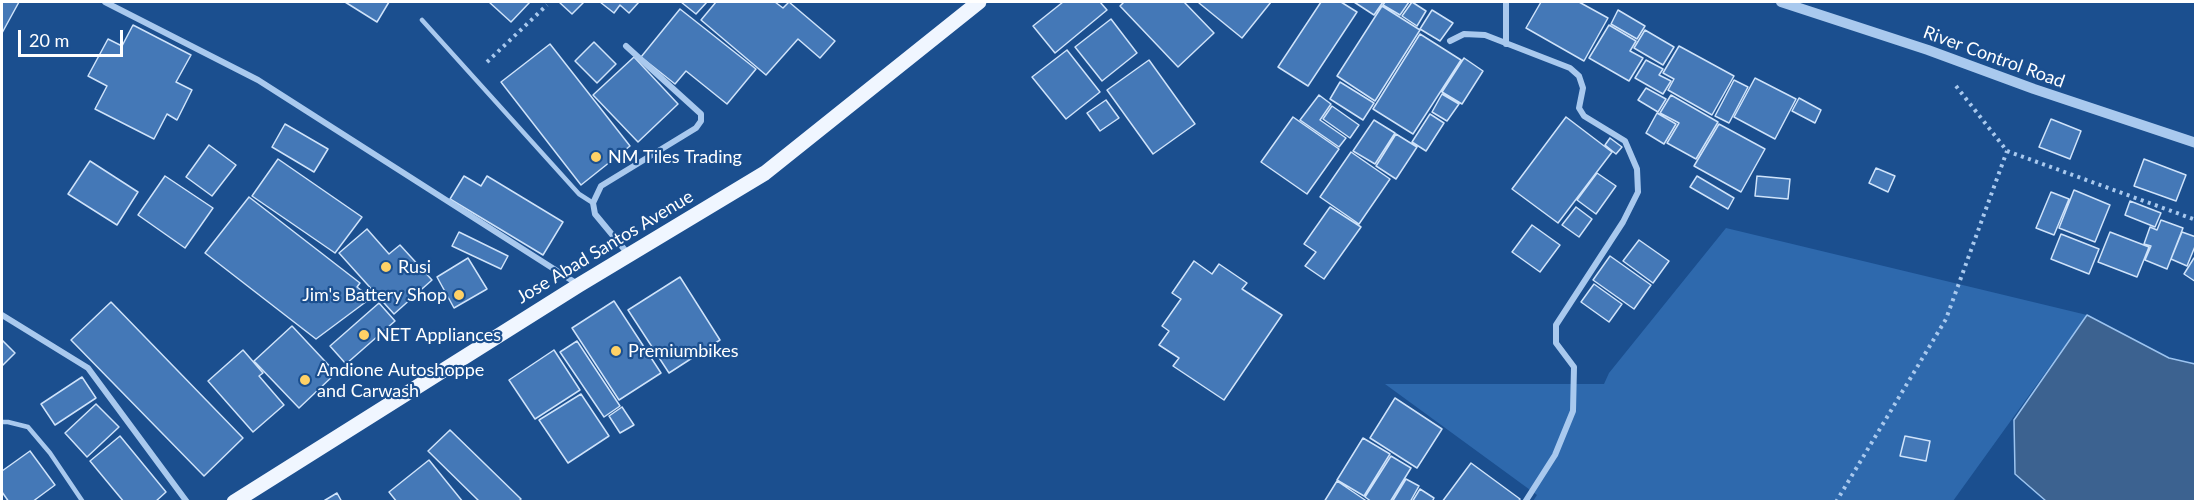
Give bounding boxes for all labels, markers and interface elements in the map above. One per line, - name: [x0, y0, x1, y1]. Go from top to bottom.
- scale bar: [21, 18, 126, 56]
- street label: River Control Road: [1920, 21, 2068, 93]
- text: 20 m: [29, 29, 69, 51]
- place label: NM Tiles Trading: [608, 146, 742, 168]
- marker: NM Tiles Trading: [589, 150, 603, 164]
- street label: Jose Abad Santos Avenue: [513, 186, 697, 308]
- place label: Rusi: [398, 256, 431, 278]
- marker: Rusi: [379, 260, 393, 274]
- place label: Jim's Battery Shop: [302, 284, 447, 306]
- marker: Jim's Battery Shop: [452, 288, 466, 302]
- place label: NET Appliances: [376, 324, 501, 346]
- marker: NET Appliances: [357, 328, 371, 342]
- place label: Premiumbikes: [628, 340, 739, 362]
- marker: Premiumbikes: [609, 344, 623, 358]
- place label: Andione Autoshoppe and Carwash: [317, 359, 484, 401]
- marker: Andione Autoshoppe and Carwash: [298, 373, 312, 387]

